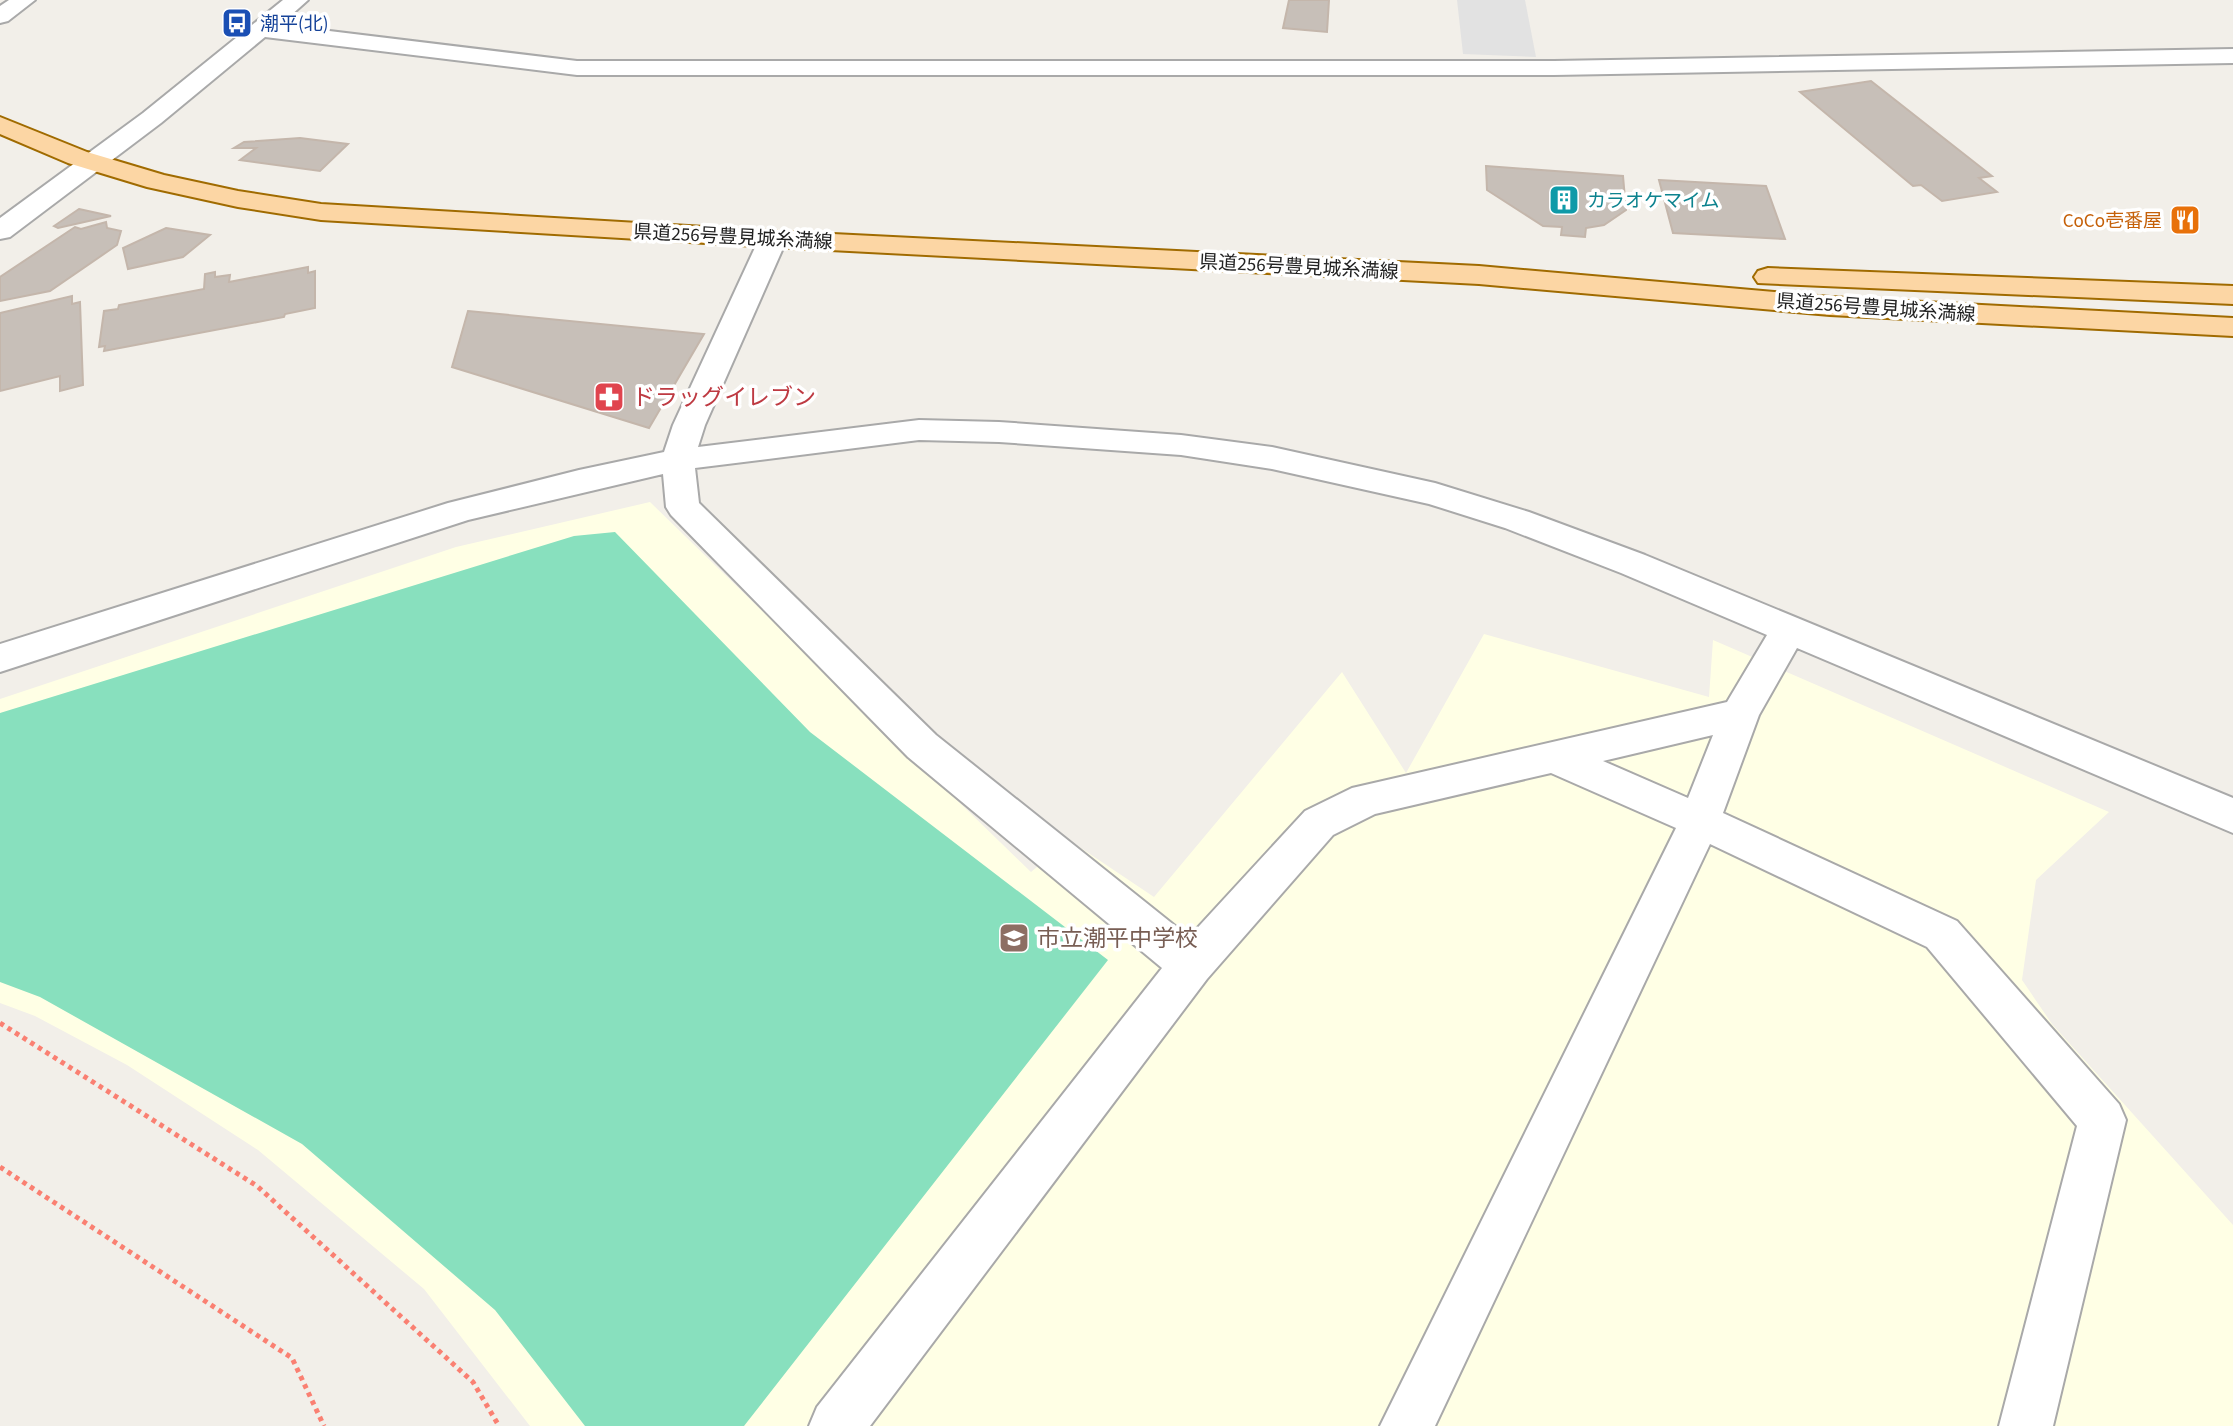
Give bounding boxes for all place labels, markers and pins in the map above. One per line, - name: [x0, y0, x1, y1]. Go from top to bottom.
- bus stop icon: 潮平(北): [220, 6, 254, 40]
- place label: 潮平(北): [260, 11, 329, 38]
- building icon: カラオケマイム: [1547, 183, 1581, 217]
- place label: カラオケマイム: [1587, 188, 1720, 215]
- restaurant icon: CoCo壱番屋: [2168, 203, 2202, 237]
- place label: CoCo壱番屋: [2063, 208, 2162, 235]
- pharmacy icon: ドラッグイレブン: [592, 380, 626, 414]
- place label: ドラッグイレブン: [632, 381, 816, 414]
- school or university icon: 市立潮平中学校: [997, 921, 1031, 955]
- place label: 市立潮平中学校: [1037, 922, 1198, 955]

